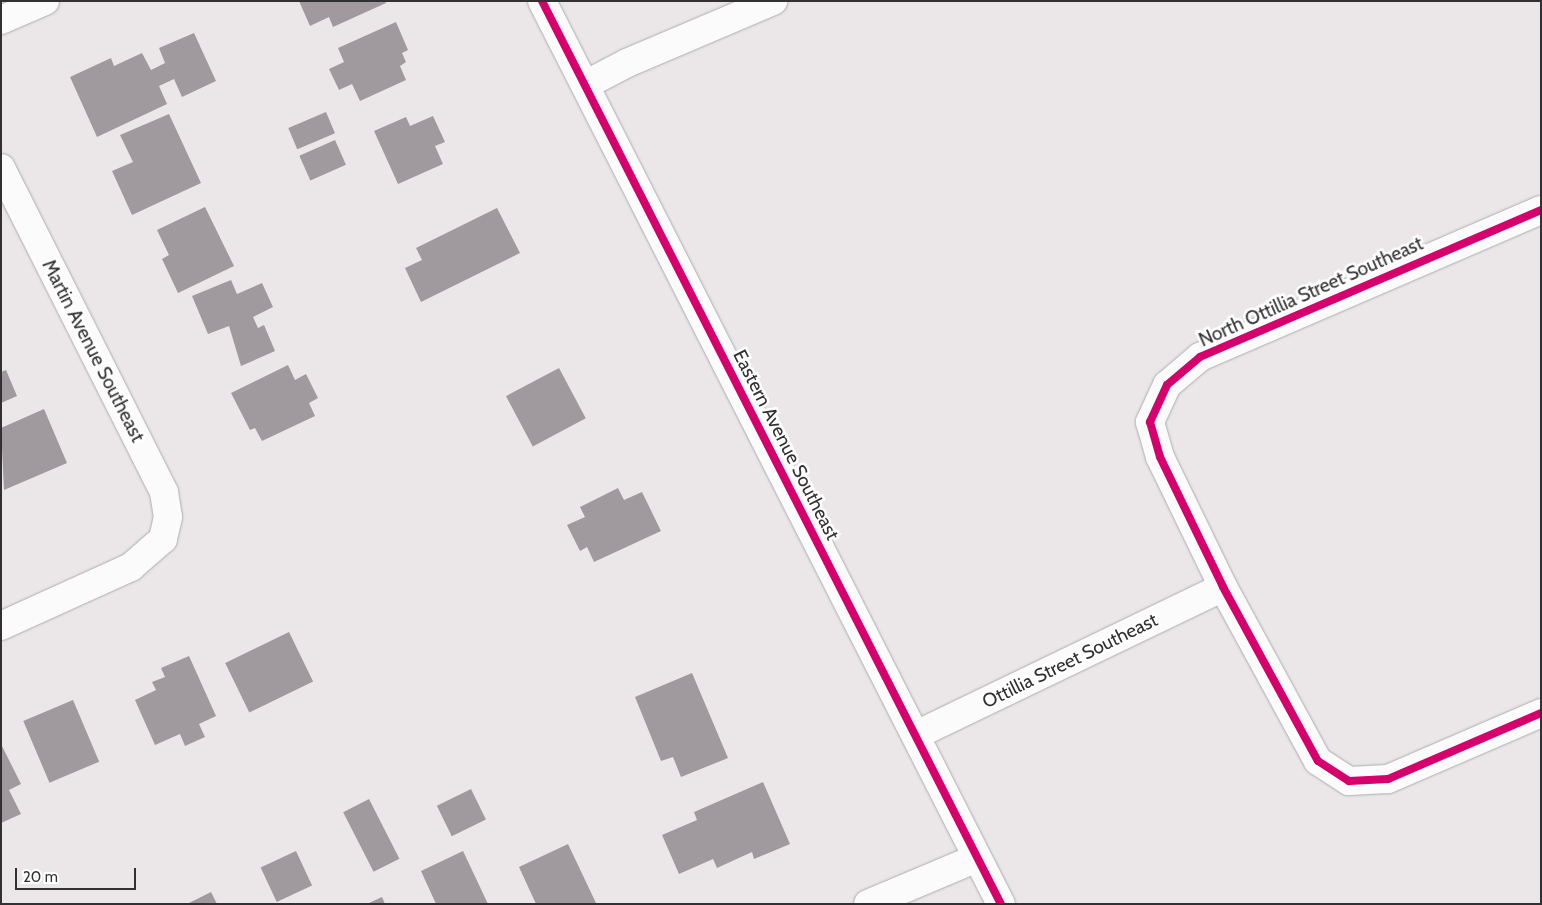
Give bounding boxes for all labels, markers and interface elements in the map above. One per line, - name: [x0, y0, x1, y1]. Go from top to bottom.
- street label: North Ottillia Street Southeast: [1195, 232, 1427, 352]
- street label: Martin Avenue Southeast: [37, 256, 149, 446]
- street label: Eastern Avenue Southeast: [728, 346, 844, 544]
- street label: Ottillia Street Southeast: [979, 609, 1161, 713]
- scale bar: [18, 858, 139, 890]
- text: 20 m: [23, 868, 58, 886]

